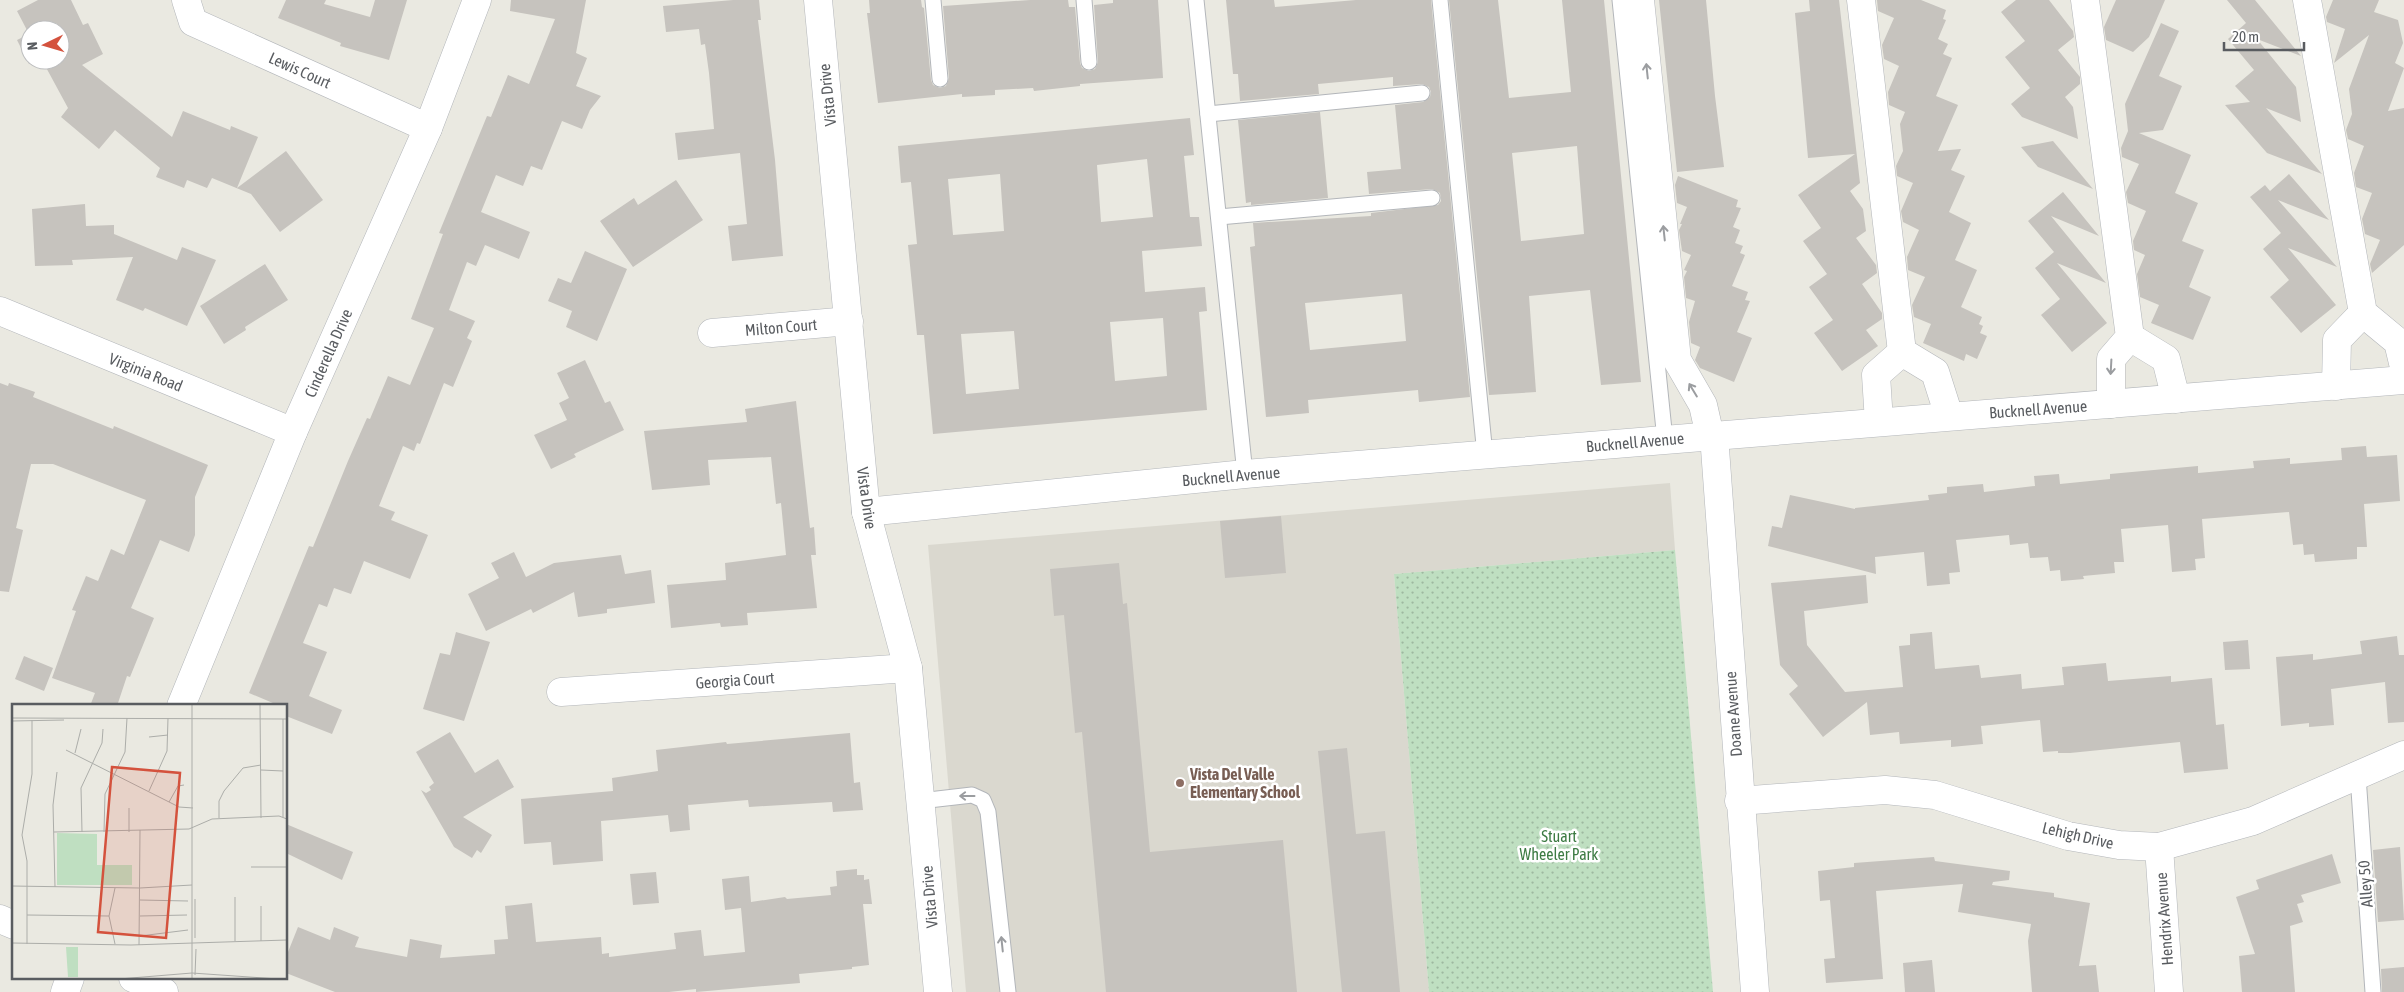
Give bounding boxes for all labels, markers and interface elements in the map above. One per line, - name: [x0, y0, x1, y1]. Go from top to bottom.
- north arrow: [20, 20, 70, 70]
- scale bar: [2224, 20, 2304, 52]
- text: 20 m: [2232, 28, 2259, 45]
- text: N: [24, 41, 40, 51]
- street label: Lewis Court: [266, 48, 334, 92]
- street label: Vista Drive: [815, 63, 839, 127]
- one-way arrow: [1642, 63, 1652, 79]
- one-way arrow: [1659, 225, 1669, 241]
- street label: Cinderella Drive: [301, 306, 355, 400]
- street label: Milton Court: [744, 315, 818, 339]
- street label: Virginia Road: [106, 349, 186, 396]
- one-way arrow: [2107, 359, 2116, 375]
- one-way arrow: [1688, 384, 1698, 398]
- street label: Bucknell Avenue: [1988, 397, 2088, 421]
- street label: Bucknell Avenue: [1585, 429, 1685, 455]
- street label: Bucknell Avenue: [1181, 463, 1281, 489]
- street label: Vista Drive: [854, 466, 880, 530]
- street label: Georgia Court: [695, 668, 776, 693]
- street label: Doane Avenue: [1721, 671, 1745, 757]
- inset map: [12, 704, 288, 980]
- place label: Vista Del Valle Elementary School: [1189, 765, 1301, 801]
- marker: Vista Del Valle Elementary School: [1174, 777, 1186, 789]
- one-way arrow: [959, 791, 975, 801]
- street label: Lehigh Drive: [2040, 818, 2115, 853]
- park label: Stuart Wheeler Park: [1520, 827, 1598, 863]
- street label: Alley 50: [2354, 860, 2377, 908]
- street label: Vista Drive: [917, 865, 941, 929]
- street label: Hendrix Avenue: [2152, 872, 2176, 966]
- one-way arrow: [998, 936, 1007, 952]

